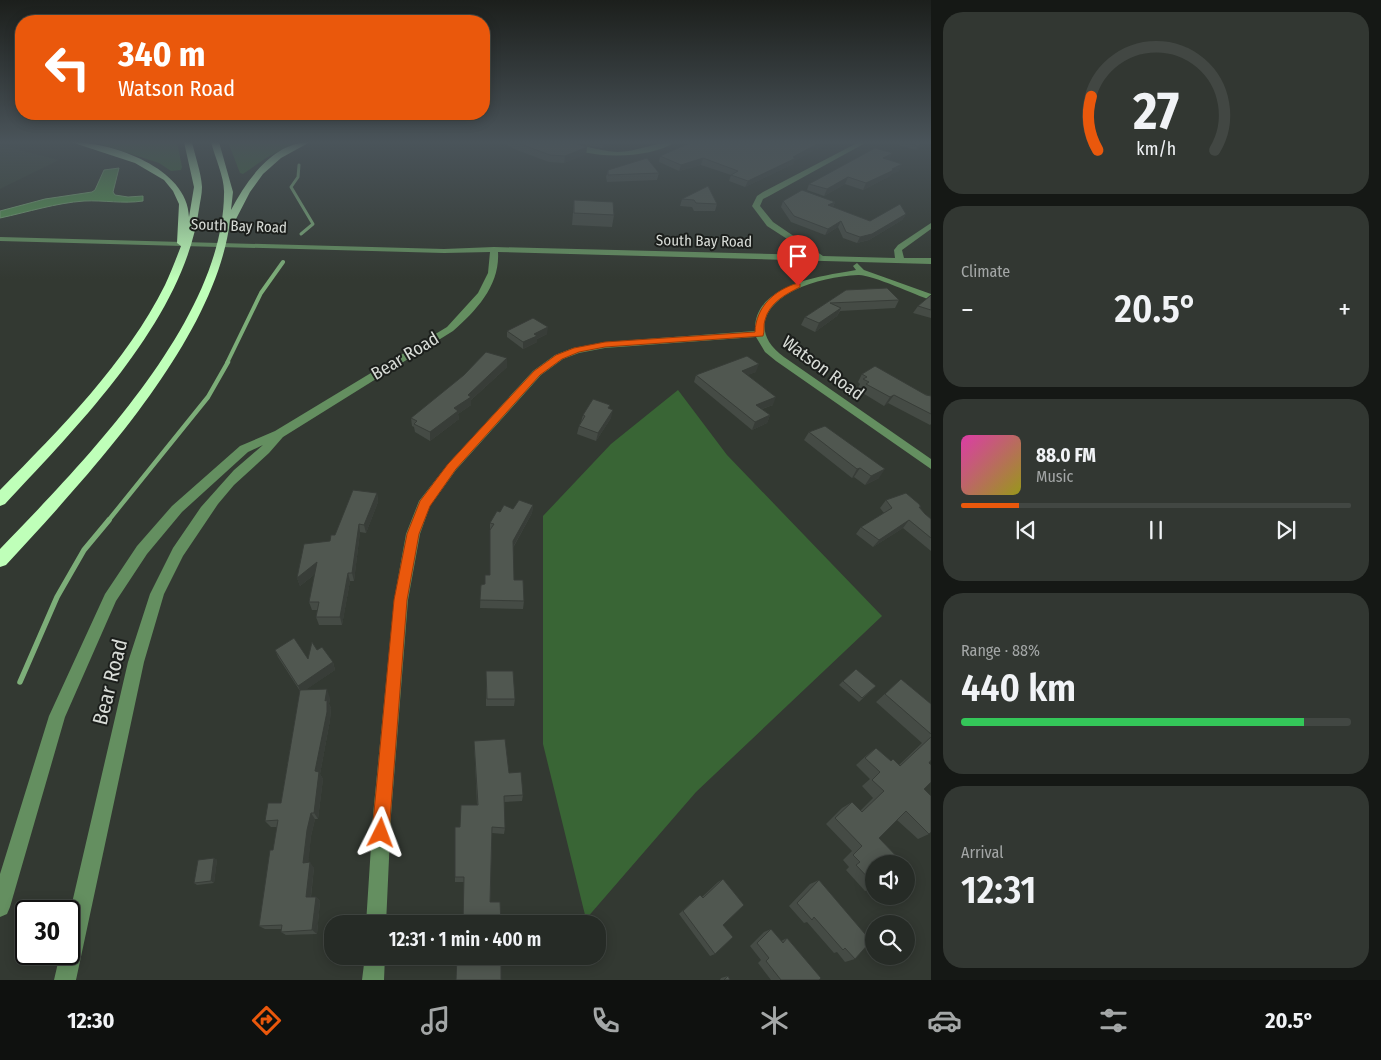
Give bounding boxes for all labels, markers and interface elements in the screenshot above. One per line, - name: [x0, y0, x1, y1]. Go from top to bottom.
- text: 340 m: [118, 33, 206, 75]
- icon: left: [35, 35, 100, 100]
- text: Watson Road: [118, 75, 235, 102]
- text: 27: [1132, 80, 1179, 143]
- text: km/h: [1136, 138, 1176, 160]
- street label: South Bay Road: [191, 215, 287, 237]
- street label: South Bay Road: [656, 231, 752, 251]
- pin: [777, 235, 819, 286]
- icon: arrive: [784, 242, 812, 270]
- text: Climate: [961, 262, 1010, 281]
- text: 20.5°: [1115, 286, 1197, 332]
- text: −: [961, 293, 974, 326]
- text: +: [1338, 293, 1351, 326]
- street label: Bear Road: [367, 327, 443, 385]
- street label: Watson Road: [778, 331, 868, 405]
- text: 88.0 FM: [1036, 444, 1096, 467]
- text: Music: [1036, 467, 1073, 486]
- icon: previous: [1012, 516, 1040, 544]
- icon: pause: [1142, 516, 1170, 544]
- icon: next: [1272, 516, 1300, 544]
- street label: Bear Road: [87, 636, 133, 728]
- text: Range · 88%: [961, 641, 1040, 660]
- text: 440 km: [961, 665, 1076, 711]
- position arrow: [354, 806, 406, 858]
- text: Arrival: [961, 843, 1003, 862]
- map controls: [865, 855, 915, 965]
- button: sound: [865, 855, 915, 905]
- text: 12:31: [961, 867, 1036, 913]
- speed limit sign: 30: [15, 900, 80, 965]
- button: search: [865, 915, 915, 965]
- text: 12:31 · 1 min · 400 m: [389, 928, 541, 951]
- icon: directions: [249, 1003, 284, 1038]
- icon: music: [418, 1003, 453, 1038]
- icon: phone: [588, 1003, 623, 1038]
- icon: climate: [757, 1003, 792, 1038]
- icon: car: [927, 1003, 962, 1038]
- icon: filters: [1096, 1003, 1131, 1038]
- text: 12:30: [67, 1007, 115, 1034]
- text: 20.5°: [1265, 1007, 1314, 1034]

